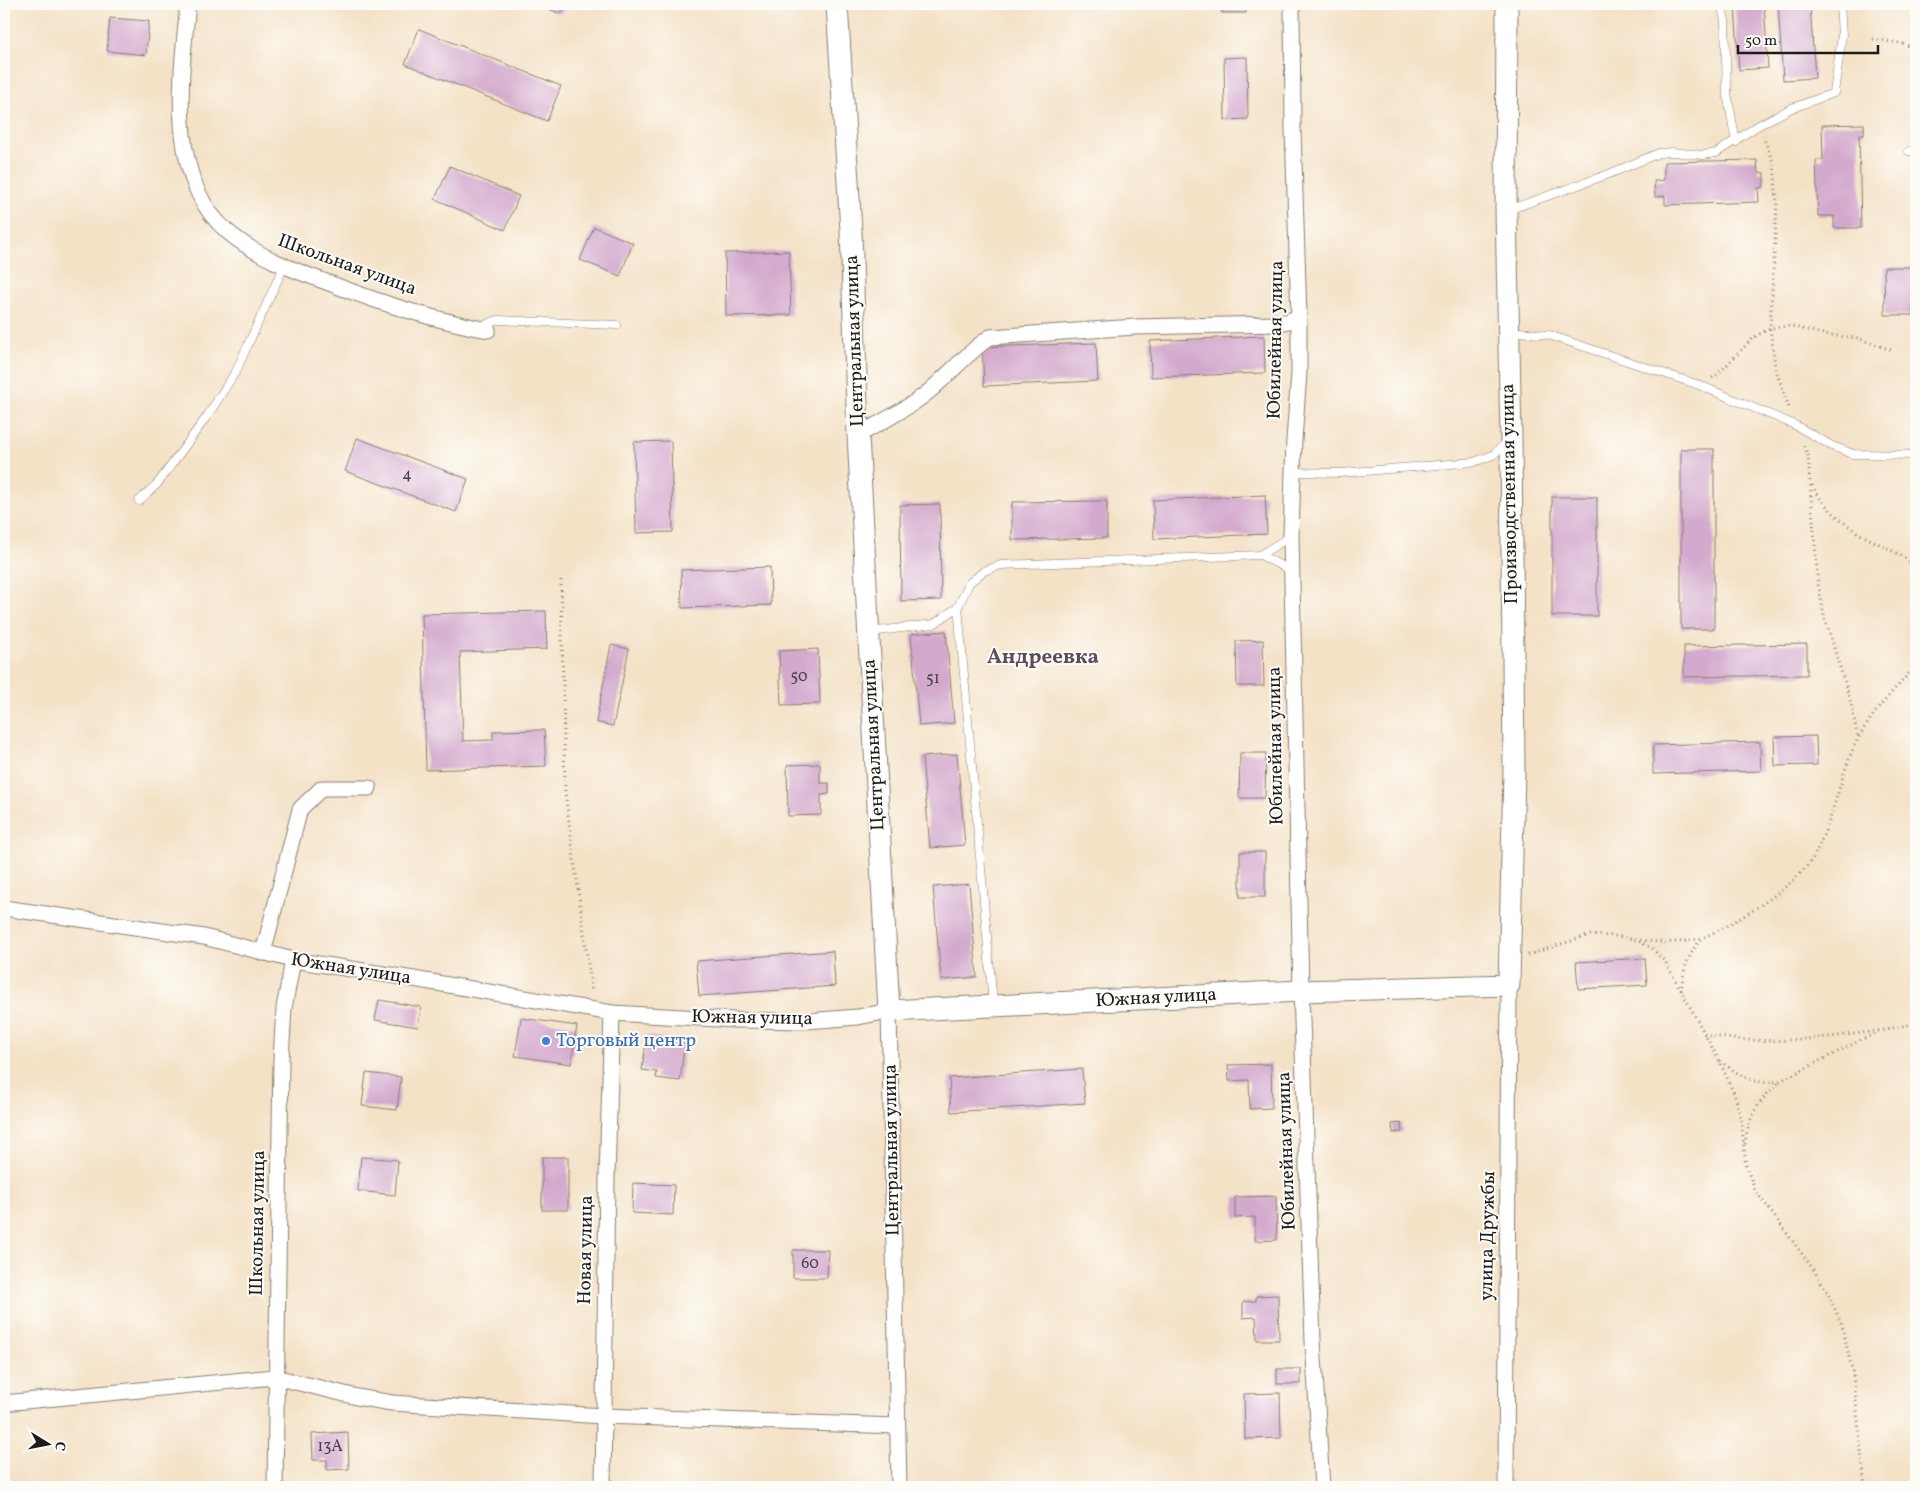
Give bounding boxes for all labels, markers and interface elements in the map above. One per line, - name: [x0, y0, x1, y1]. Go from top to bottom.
- scale bar: [1738, 22, 1878, 54]
- text: 50 m: [1745, 31, 1777, 52]
- street label: Школьная улица: [274, 228, 420, 302]
- street label: Центральная улица: [839, 255, 871, 427]
- street label: Юбилейная улица: [1262, 260, 1290, 420]
- street label: Производственная улица: [1495, 383, 1525, 605]
- house number: 4: [402, 464, 412, 486]
- district label: Андреевка: [987, 643, 1099, 672]
- street label: Центральная улица: [857, 658, 891, 832]
- house number: 50: [791, 666, 808, 688]
- street label: Юбилейная улица: [1262, 666, 1290, 826]
- house number: 51: [926, 668, 940, 690]
- street label: Южная улица: [289, 947, 413, 991]
- street label: Южная улица: [1095, 982, 1217, 1014]
- street label: Южная улица: [691, 1004, 813, 1032]
- place label: Торговый центр: [556, 1028, 696, 1054]
- marker: Торговый центр: [540, 1035, 552, 1047]
- street label: Центральная улица: [878, 1064, 906, 1236]
- street label: Юбилейная улица: [1271, 1071, 1303, 1231]
- street label: Школьная улица: [244, 1150, 272, 1296]
- street label: улица Дружбы: [1474, 1171, 1502, 1301]
- street label: Новая улица: [572, 1195, 600, 1305]
- house number: 60: [801, 1253, 819, 1275]
- north arrow: [22, 1418, 72, 1468]
- house number: 13А: [317, 1436, 343, 1458]
- text: С: [49, 1440, 69, 1452]

